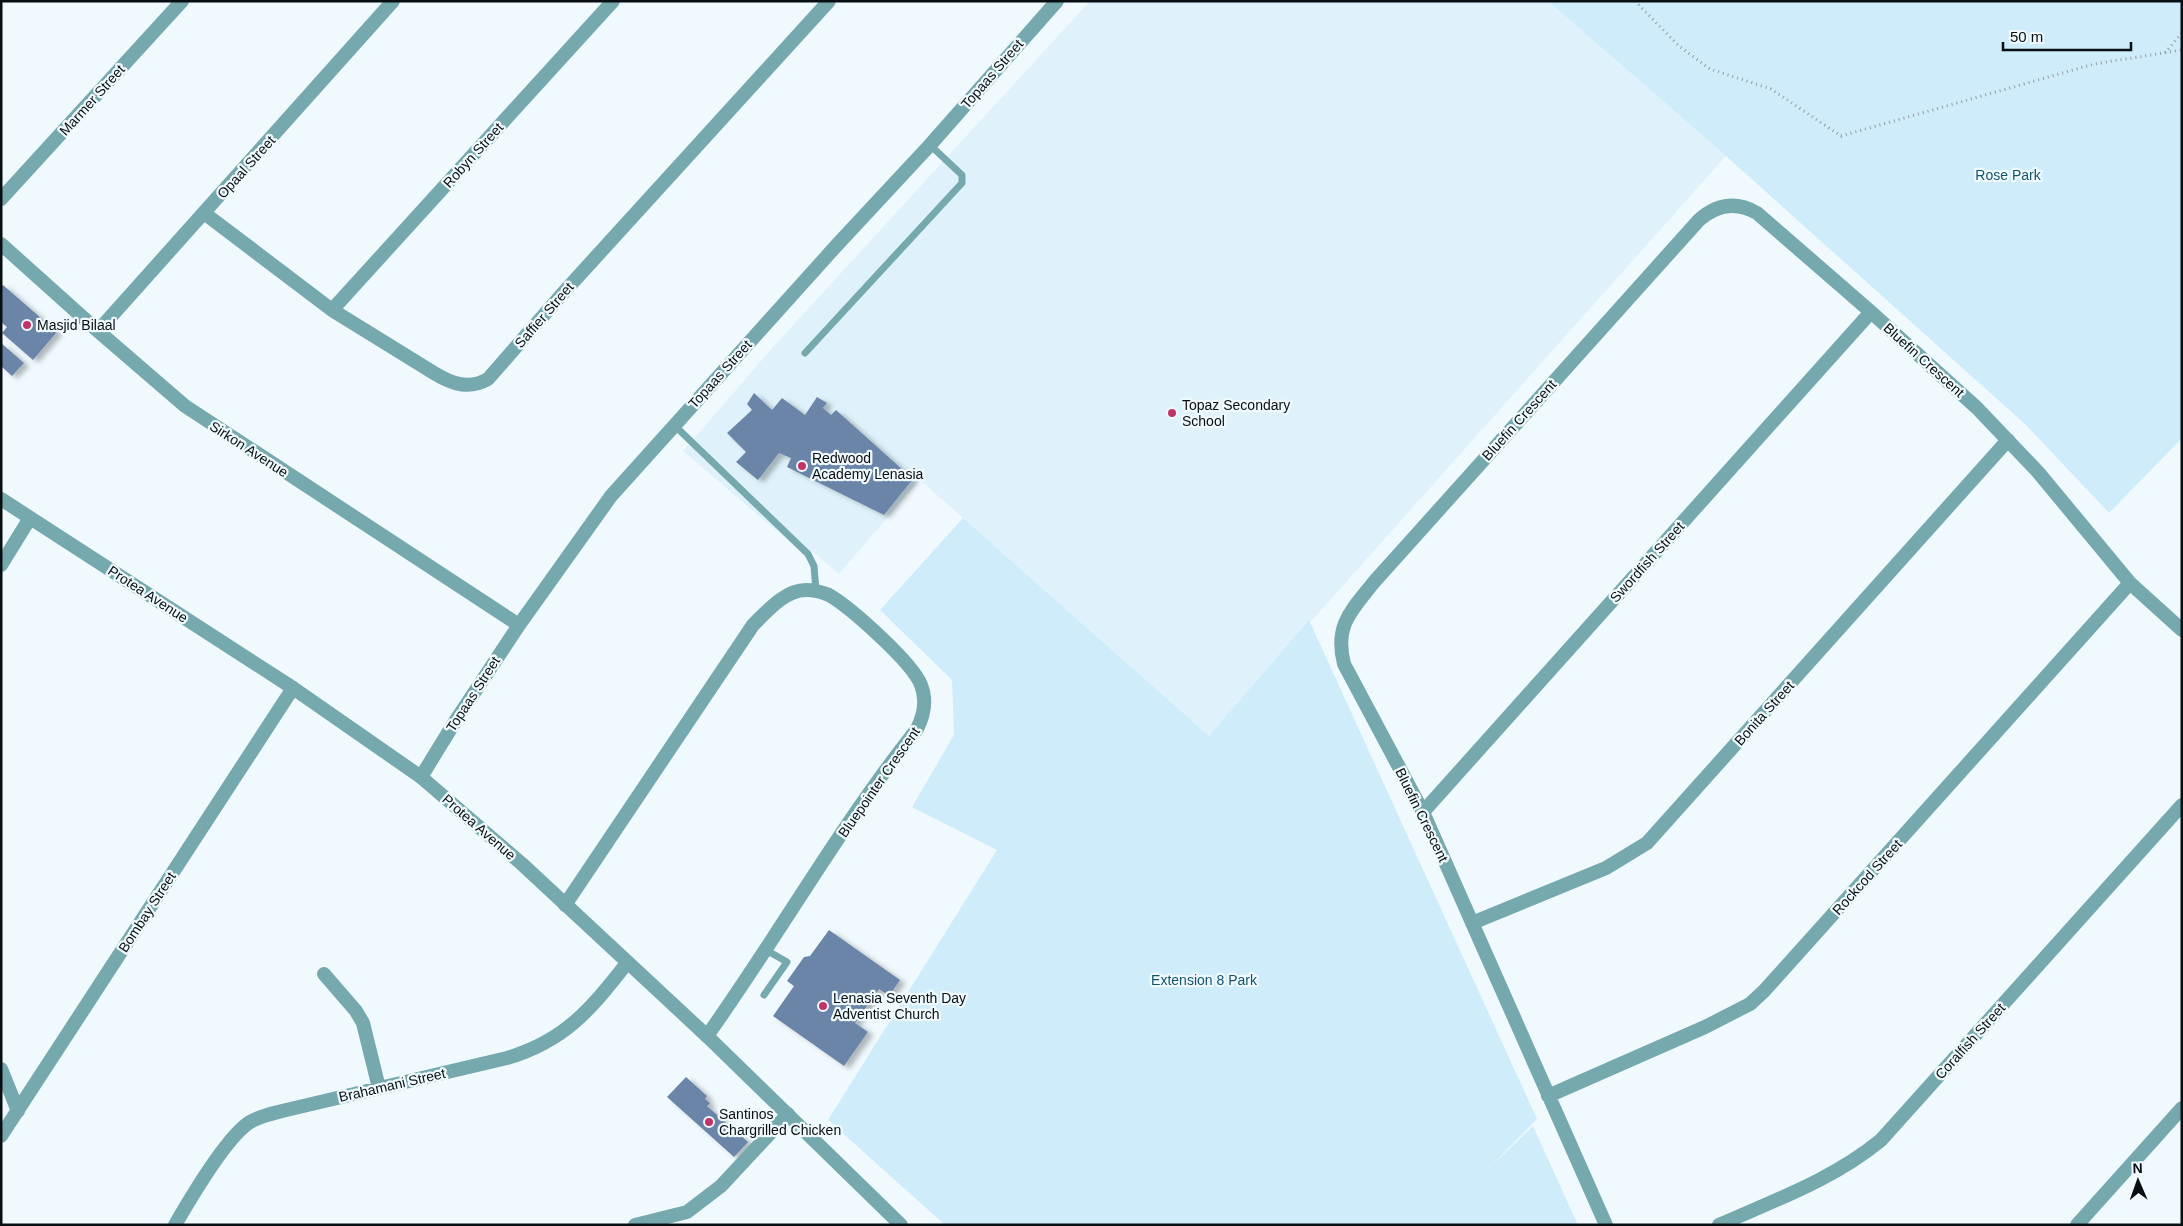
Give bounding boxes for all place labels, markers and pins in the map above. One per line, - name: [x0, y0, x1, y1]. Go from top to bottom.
- place label: Masjid Bilaal: [37, 317, 116, 333]
- marker: Masjid Bilaal: [21, 319, 33, 331]
- place label: Topaz Secondary School: [1182, 397, 1290, 429]
- marker: Topaz Secondary School: [1166, 407, 1178, 419]
- place label: Redwood Academy Lenasia: [812, 450, 924, 482]
- marker: Redwood Academy Lenasia: [796, 460, 808, 472]
- place label: Lenasia Seventh Day Adventist Church: [833, 990, 966, 1022]
- marker: Lenasia Seventh Day Adventist Church: [817, 1000, 829, 1012]
- place label: Santinos Chargrilled Chicken: [719, 1106, 841, 1138]
- marker: Santinos Chargrilled Chicken: [703, 1116, 715, 1128]

